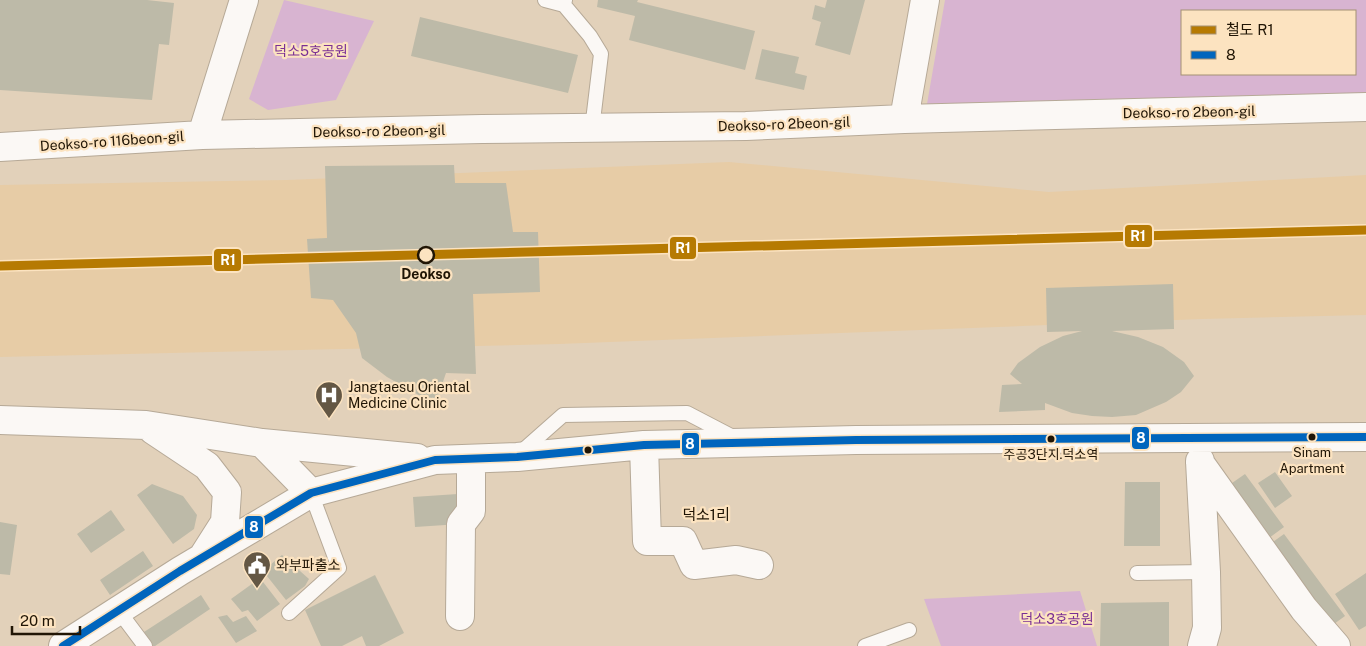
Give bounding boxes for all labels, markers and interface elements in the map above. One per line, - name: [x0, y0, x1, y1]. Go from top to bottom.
- legend: [1181, 10, 1356, 75]
- text: 철도 R1: [1226, 21, 1274, 38]
- park label: 덕소5호공원: [274, 43, 348, 59]
- text: 8: [1226, 46, 1236, 63]
- street label: Deokso-ro 2beon-gil: [1123, 103, 1255, 121]
- street label: Deokso-ro 2beon-gil: [717, 114, 851, 134]
- street label: Deokso-ro 2beon-gil: [313, 122, 445, 140]
- street label: Deokso-ro 116beon-gil: [39, 128, 185, 154]
- line badge: R1: [1124, 224, 1153, 248]
- text: R1: [1130, 228, 1146, 244]
- line badge: R1: [669, 236, 697, 260]
- text: R1: [675, 240, 691, 256]
- marker: Deokso: [417, 246, 435, 264]
- line badge: R1: [213, 248, 242, 272]
- text: R1: [220, 252, 236, 268]
- place label: Deokso: [401, 266, 451, 282]
- place label: Jangtaesu Oriental Medicine Clinic: [348, 379, 470, 411]
- hospital icon: Jangtaesu Oriental Medicine Clinic: [314, 380, 344, 419]
- line badge: 8: [1131, 426, 1150, 450]
- text: 8: [1136, 430, 1146, 446]
- line badge: 8: [681, 432, 700, 456]
- marker: Sinam Apartment: [1307, 432, 1317, 442]
- marker: 주공3단지.덕소역: [1046, 434, 1056, 444]
- text: 8: [685, 436, 695, 452]
- unlabelled marker: [583, 445, 593, 455]
- place label: Sinam Apartment: [1280, 445, 1344, 476]
- place label: 주공3단지.덕소역: [1004, 447, 1098, 462]
- district label: 덕소1리: [682, 506, 730, 523]
- line badge: 8: [244, 515, 264, 539]
- text: 8: [249, 519, 259, 535]
- public building icon: 와부파출소: [242, 550, 272, 589]
- place label: 와부파출소: [276, 557, 341, 573]
- scale bar: [12, 604, 80, 636]
- park label: 덕소3호공원: [1020, 611, 1094, 627]
- text: 20 m: [20, 612, 55, 629]

